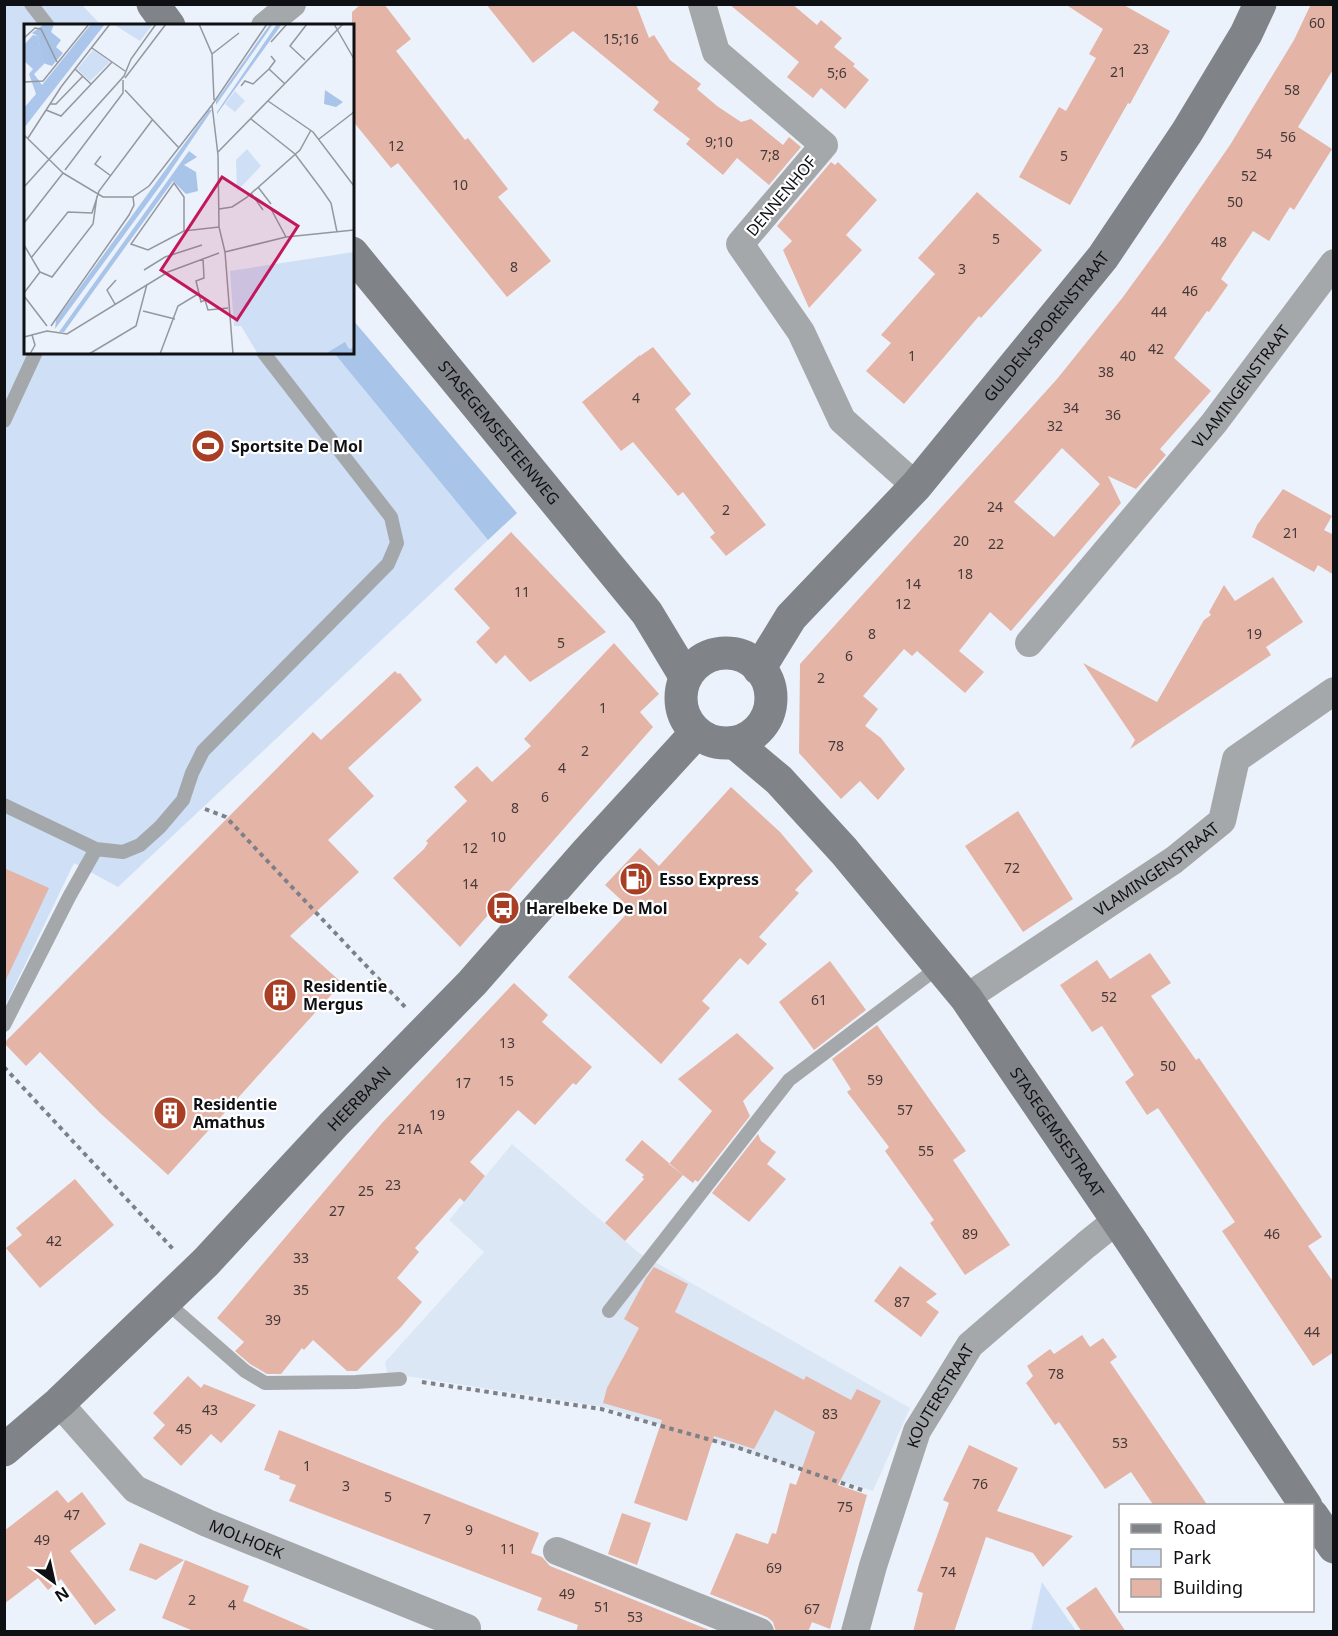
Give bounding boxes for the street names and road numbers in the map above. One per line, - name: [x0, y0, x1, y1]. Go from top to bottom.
- street label: DENNENHOF: [741, 151, 821, 241]
- street label: GULDEN-SPORENSTRAAT: [978, 247, 1114, 406]
- street label: VLAMINGENSTRAAT: [1187, 320, 1295, 452]
- street label: STASEGEMSESTEENWEG: [433, 356, 565, 509]
- street label: VLAMINGENSTRAAT: [1089, 817, 1224, 921]
- street label: HEERBAAN: [322, 1061, 396, 1136]
- street label: STASEGEMSESTRAAT: [1005, 1063, 1109, 1202]
- street label: KOUTERSTRAAT: [901, 1340, 979, 1451]
- street label: MOLHOEK: [206, 1514, 287, 1564]

